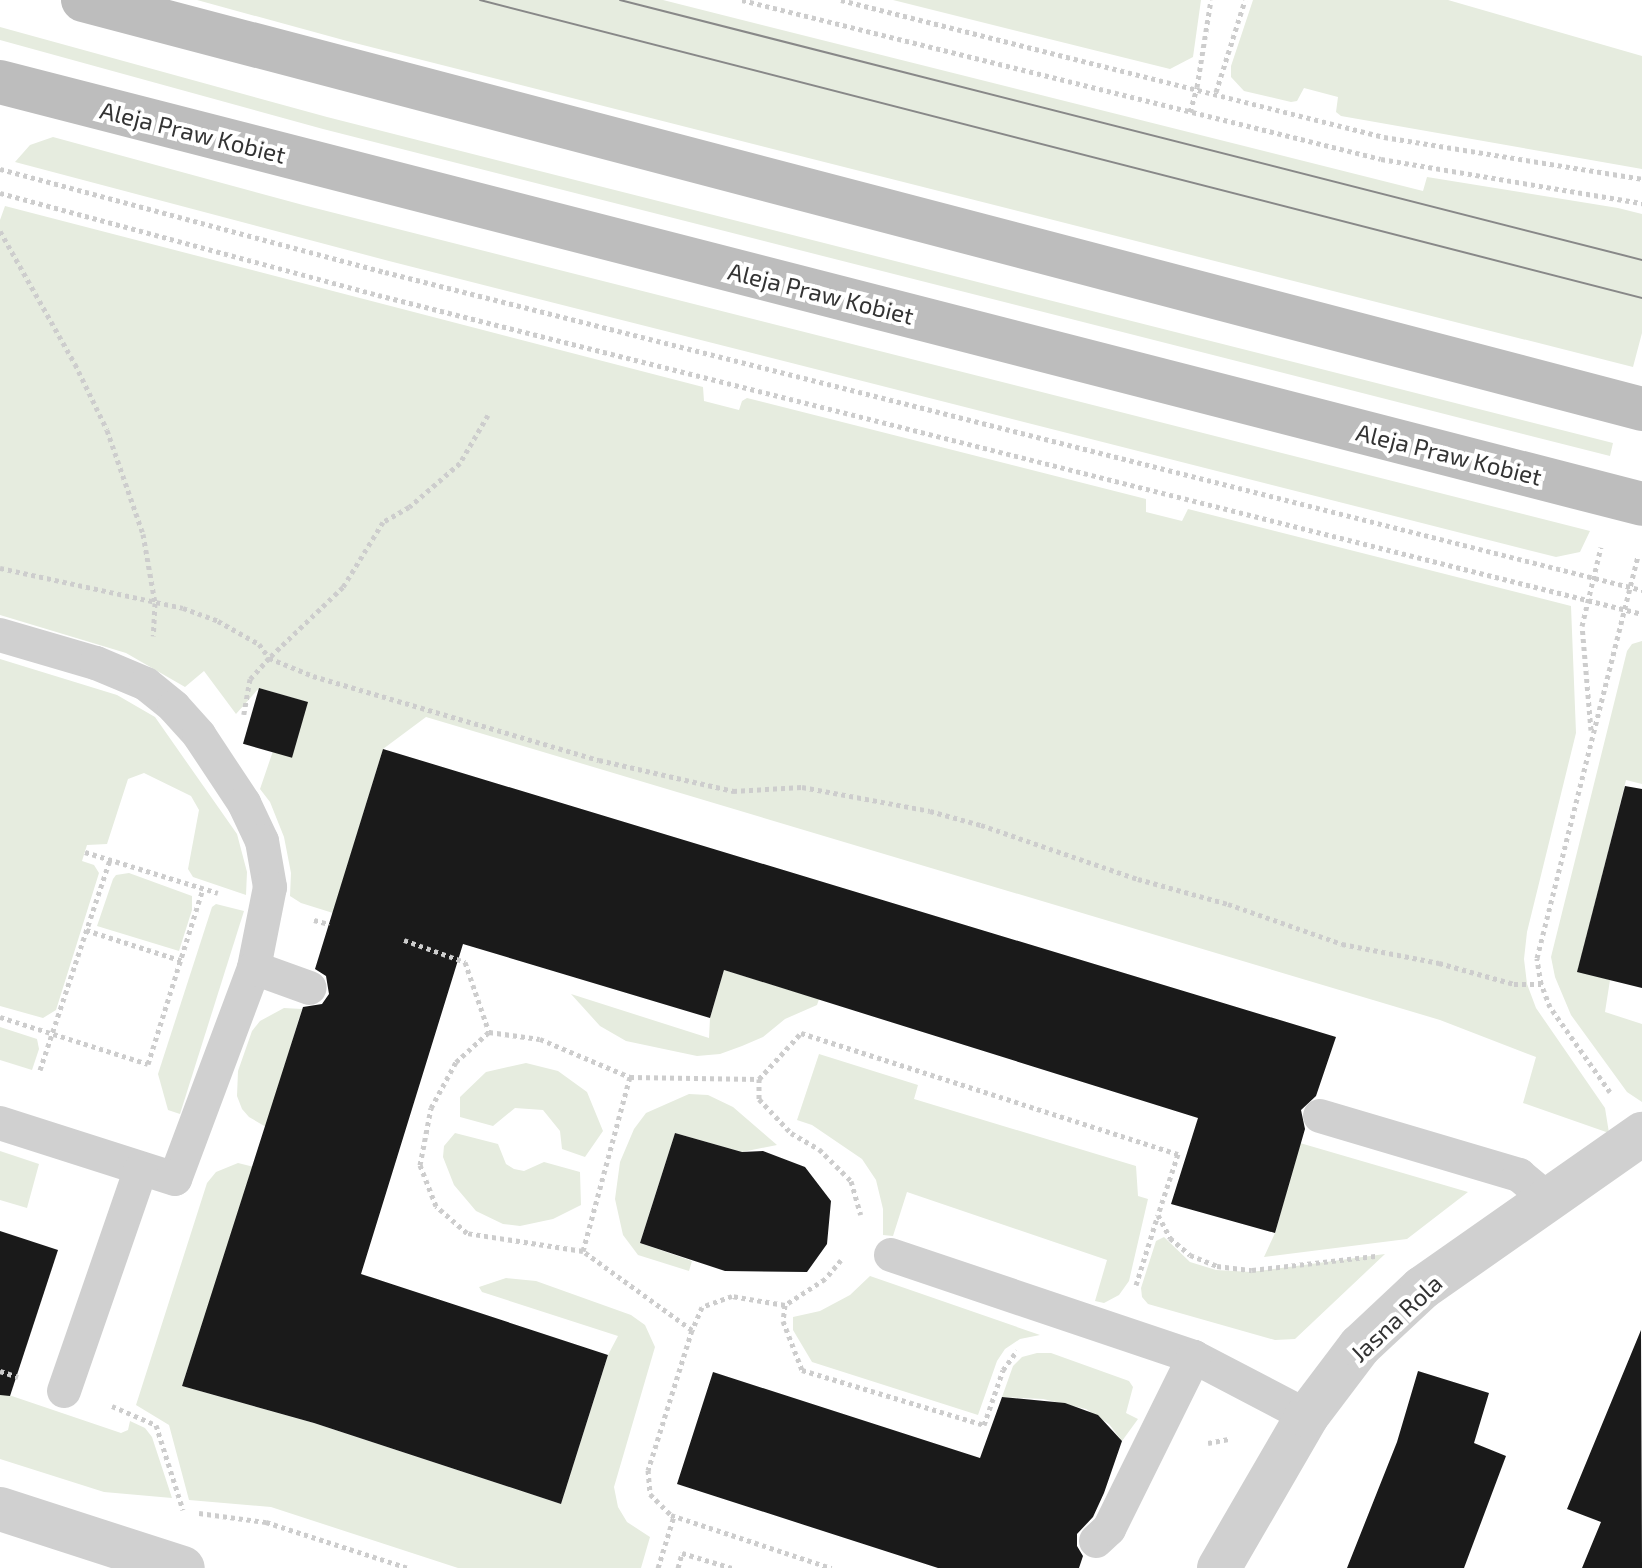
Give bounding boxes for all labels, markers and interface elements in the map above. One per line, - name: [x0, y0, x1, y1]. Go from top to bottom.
- street label: Aleja Praw Kobiet: [97, 95, 289, 169]
- street label: Aleja Praw Kobiet: [725, 256, 917, 330]
- street label: Aleja Praw Kobiet: [1353, 417, 1545, 491]
- street label: Jasna Rola: [1344, 1268, 1448, 1368]

